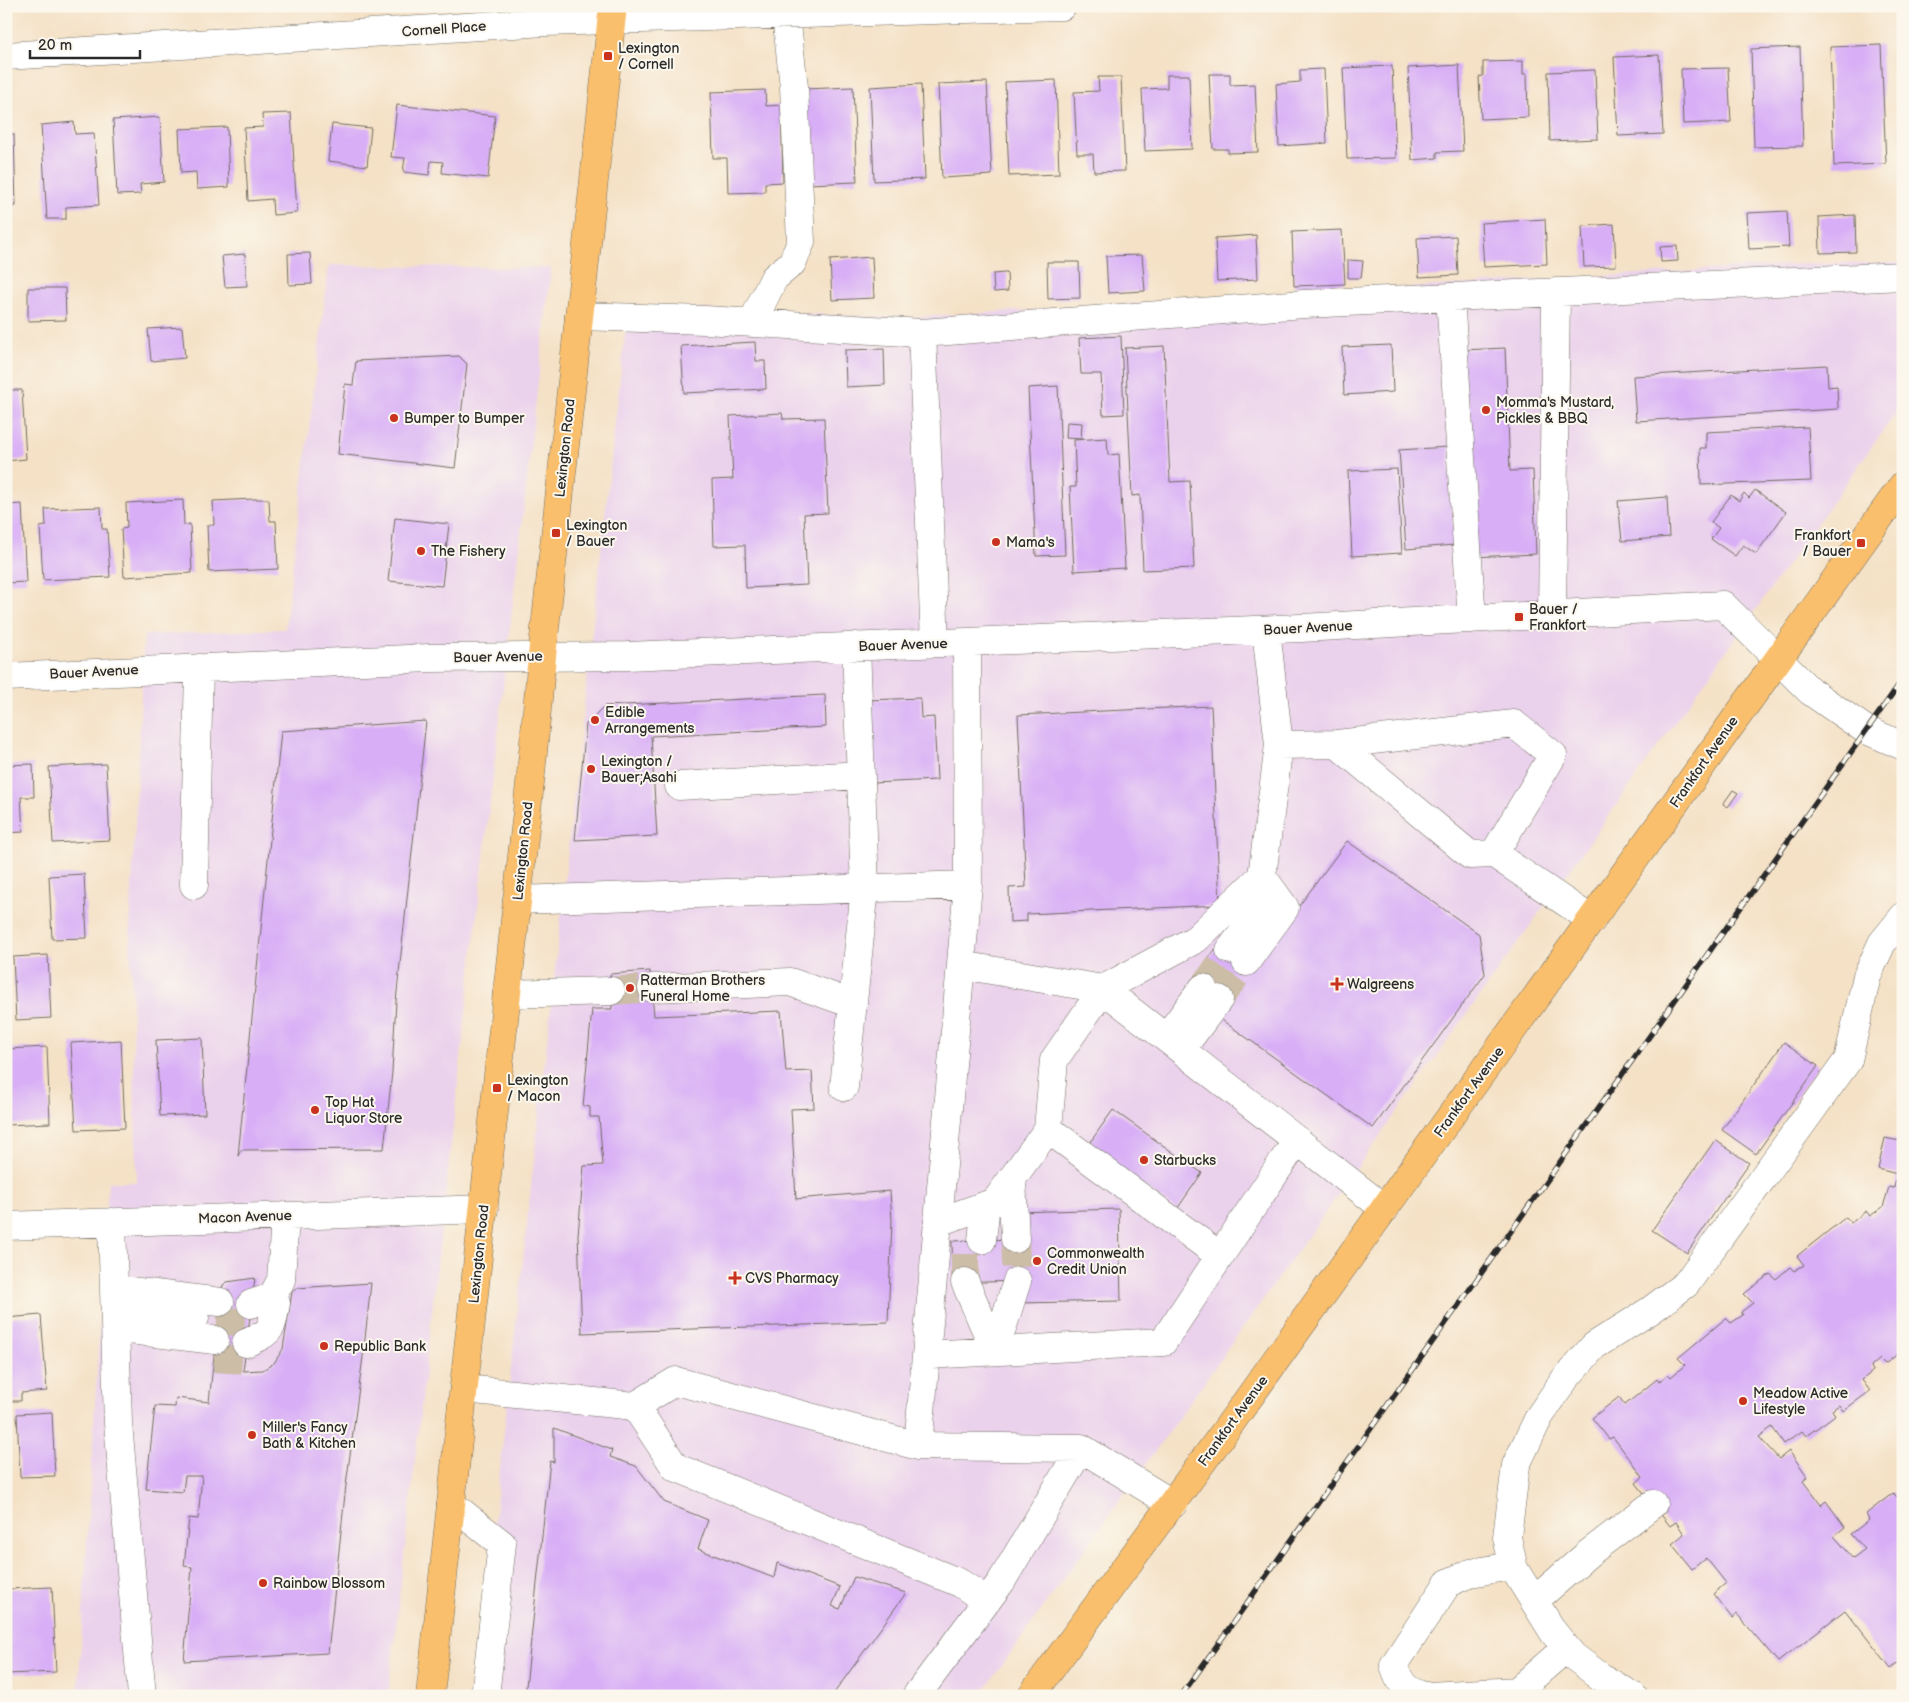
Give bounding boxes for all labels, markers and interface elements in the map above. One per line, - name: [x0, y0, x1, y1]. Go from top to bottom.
- street label: Cornell Place: [401, 18, 487, 40]
- scale bar: [30, 28, 140, 60]
- text: 20 m: [38, 36, 72, 55]
- place label: Lexington / Cornell: [618, 40, 679, 73]
- marker: Lexington / Cornell: [602, 50, 614, 62]
- place label: Momma's Mustard, Pickles & BBQ: [1496, 394, 1614, 427]
- street label: Lexington Road: [551, 398, 579, 498]
- marker: Momma's Mustard, Pickles & BBQ: [1480, 404, 1492, 416]
- place label: Bumper to Bumper: [404, 410, 525, 427]
- marker: Bumper to Bumper: [388, 412, 400, 424]
- place label: Lexington / Bauer: [566, 517, 627, 550]
- marker: Lexington / Bauer: [550, 527, 562, 539]
- place label: Frankfort / Bauer: [1794, 527, 1852, 560]
- place label: Mama's: [1006, 534, 1055, 551]
- marker: Mama's: [990, 536, 1002, 548]
- marker: Frankfort / Bauer: [1855, 537, 1867, 549]
- place label: The Fishery: [431, 543, 506, 560]
- marker: The Fishery: [415, 545, 427, 557]
- place label: Bauer / Frankfort: [1529, 601, 1587, 634]
- marker: Bauer / Frankfort: [1513, 611, 1525, 623]
- street label: Bauer Avenue: [1263, 617, 1353, 639]
- street label: Bauer Avenue: [858, 635, 948, 655]
- street label: Bauer Avenue: [453, 648, 543, 666]
- street label: Bauer Avenue: [49, 661, 139, 683]
- place label: Edible Arrangements: [605, 704, 695, 737]
- street label: Frankfort Avenue: [1666, 713, 1742, 811]
- marker: Edible Arrangements: [589, 714, 601, 726]
- place label: Lexington / Bauer;Asahi: [601, 753, 677, 786]
- marker: Lexington / Bauer;Asahi: [585, 763, 597, 775]
- street label: Lexington Road: [509, 801, 537, 901]
- place label: Ratterman Brothers Funeral Home: [640, 972, 765, 1005]
- place label: Walgreens: [1347, 976, 1414, 993]
- marker: Walgreens: [1331, 978, 1343, 990]
- marker: Ratterman Brothers Funeral Home: [624, 982, 636, 994]
- street label: Frankfort Avenue: [1430, 1043, 1508, 1141]
- place label: Lexington / Macon: [507, 1072, 568, 1105]
- marker: Lexington / Macon: [491, 1082, 503, 1094]
- place label: Top Hat Liquor Store: [325, 1094, 402, 1127]
- marker: Top Hat Liquor Store: [309, 1104, 321, 1116]
- place label: Starbucks: [1154, 1152, 1216, 1169]
- marker: Starbucks: [1138, 1154, 1150, 1166]
- street label: Lexington Road: [465, 1204, 493, 1304]
- street label: Macon Avenue: [198, 1207, 292, 1227]
- place label: Commonwealth Credit Union: [1047, 1245, 1145, 1278]
- marker: Commonwealth Credit Union: [1031, 1255, 1043, 1267]
- place label: CVS Pharmacy: [745, 1270, 839, 1287]
- marker: CVS Pharmacy: [729, 1272, 741, 1284]
- place label: Republic Bank: [334, 1338, 426, 1355]
- marker: Republic Bank: [318, 1340, 330, 1352]
- street label: Frankfort Avenue: [1194, 1372, 1272, 1470]
- place label: Meadow Active Lifestyle: [1753, 1385, 1848, 1418]
- marker: Meadow Active Lifestyle: [1737, 1395, 1749, 1407]
- place label: Miller's Fancy Bath & Kitchen: [262, 1419, 356, 1452]
- marker: Miller's Fancy Bath & Kitchen: [246, 1429, 258, 1441]
- place label: Rainbow Blossom: [273, 1575, 385, 1592]
- marker: Rainbow Blossom: [257, 1577, 269, 1589]

